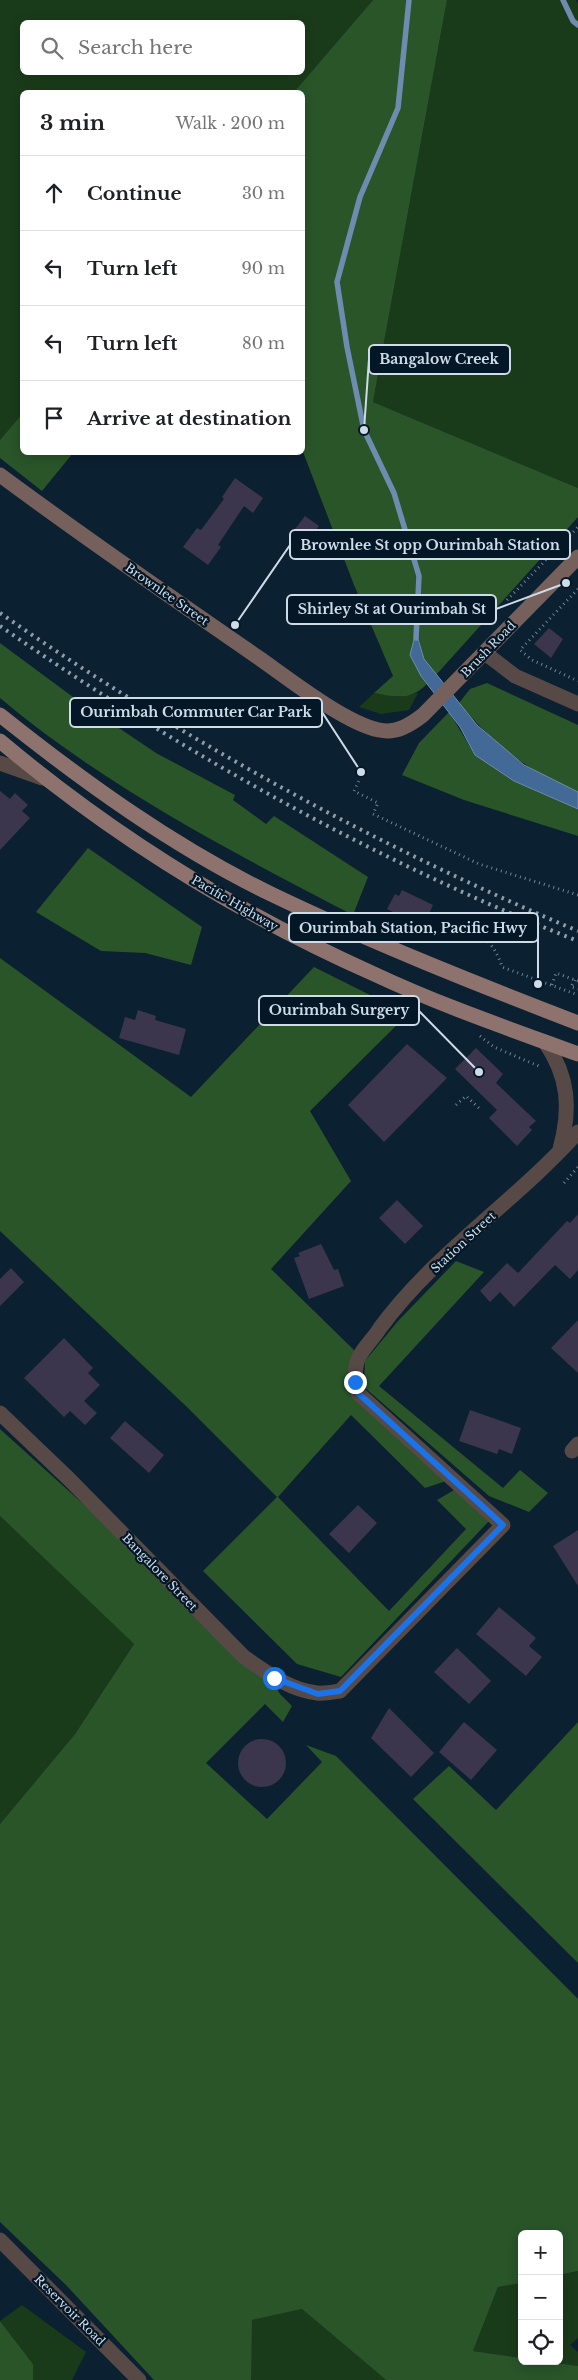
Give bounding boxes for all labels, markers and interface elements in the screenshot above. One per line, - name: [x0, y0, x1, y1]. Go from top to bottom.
- search box: [20, 20, 305, 75]
- icon: search: [38, 34, 66, 62]
- text: Search here: [78, 36, 193, 59]
- text: 3 min: [40, 110, 105, 136]
- text: Walk · 200 m: [176, 113, 285, 133]
- icon: ahead: [40, 179, 68, 207]
- text: Continue: [87, 182, 182, 205]
- text: 30 m: [242, 183, 285, 203]
- icon: left: [40, 254, 68, 282]
- text: Turn left: [87, 257, 178, 280]
- text: 90 m: [242, 258, 285, 278]
- icon: left: [40, 329, 68, 357]
- text: Turn left: [87, 332, 178, 355]
- text: 80 m: [242, 333, 285, 353]
- callout: Bangalow Creek: [369, 345, 510, 374]
- text: Bangalow Creek: [379, 350, 500, 368]
- icon: arrive: [40, 404, 68, 432]
- text: Arrive at destination: [87, 407, 291, 430]
- callout: Brownlee St opp Ourimbah Station: [290, 530, 570, 559]
- text: Brownlee St opp Ourimbah Station: [300, 536, 560, 554]
- street label: Brownlee Street: [123, 560, 212, 629]
- callout: Shirley St at Ourimbah St: [287, 595, 496, 624]
- text: Shirley St at Ourimbah St: [298, 600, 487, 618]
- street label: Brush Road: [458, 618, 518, 680]
- callout: Ourimbah Commuter Car Park: [70, 698, 322, 727]
- text: Ourimbah Commuter Car Park: [80, 703, 313, 721]
- street label: Pacific Highway: [189, 872, 281, 934]
- callout: Ourimbah Station, Pacific Hwy: [289, 913, 538, 942]
- text: Ourimbah Station, Pacific Hwy: [299, 919, 528, 937]
- callout: Ourimbah Surgery: [259, 996, 419, 1025]
- text: Ourimbah Surgery: [269, 1001, 410, 1019]
- street label: Station Street: [427, 1208, 499, 1276]
- route end: [344, 1371, 367, 1394]
- street label: Bangalore Street: [119, 1530, 201, 1614]
- route start: [263, 1667, 286, 1690]
- map controls: [518, 2230, 563, 2365]
- button: +: [518, 2230, 563, 2275]
- street label: Reservoir Road: [31, 2271, 109, 2349]
- button: −: [518, 2275, 563, 2320]
- button: locate: [518, 2320, 563, 2365]

